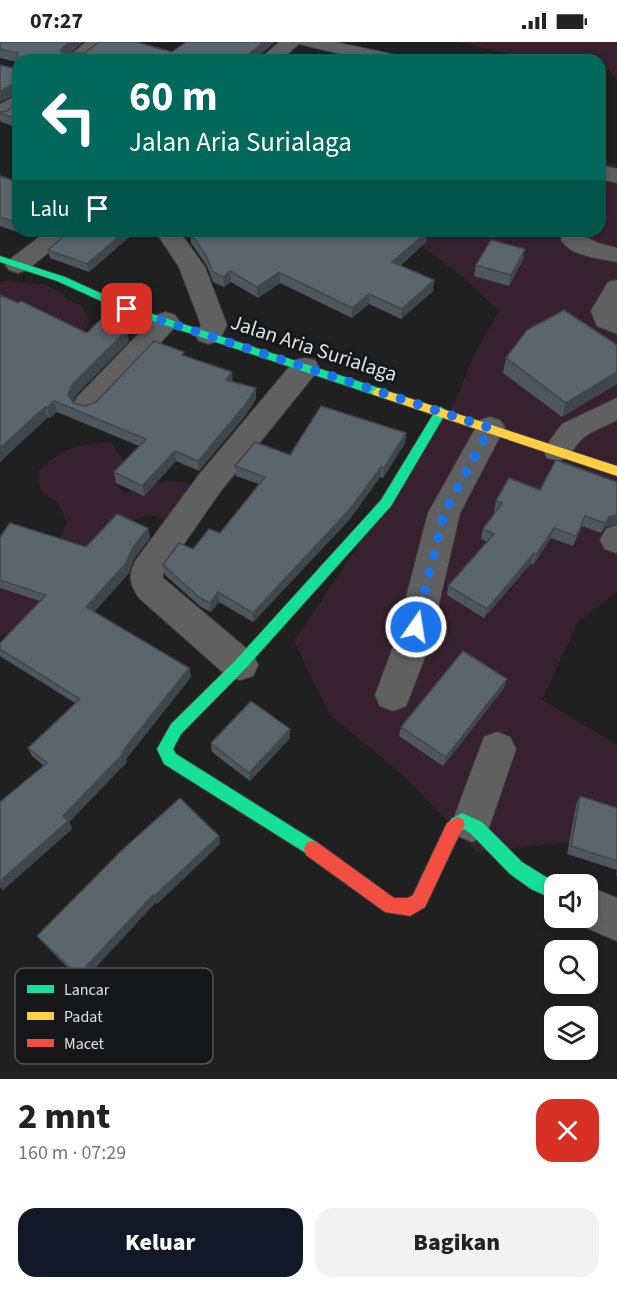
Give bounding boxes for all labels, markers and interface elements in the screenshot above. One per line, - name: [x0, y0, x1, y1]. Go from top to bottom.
- text: 07:27: [30, 5, 83, 37]
- text: 60 m: [129, 67, 218, 127]
- icon: left: [30, 78, 108, 156]
- text: Jalan Aria Surialaga: [129, 123, 352, 162]
- icon: arrive: [81, 192, 114, 225]
- text: Lalu: [30, 193, 69, 225]
- pin: [101, 283, 152, 334]
- icon: arrive: [110, 292, 143, 325]
- street label: Jalan Aria Surialaga: [227, 307, 401, 389]
- position arrow: [384, 595, 448, 659]
- map controls: [544, 874, 598, 1060]
- button: sound: [544, 874, 598, 928]
- button: search: [544, 940, 598, 994]
- legend: [15, 968, 213, 1064]
- text: Lancar: [64, 979, 110, 1001]
- text: Padat: [64, 1006, 103, 1028]
- button: layers: [544, 1006, 598, 1060]
- text: Macet: [64, 1033, 104, 1055]
- text: 2 mnt: [18, 1091, 110, 1142]
- button: close: [536, 1099, 599, 1162]
- text: 160 m · 07:29: [18, 1139, 126, 1167]
- button: Keluar: [18, 1208, 303, 1277]
- button: Bagikan: [315, 1208, 599, 1277]

